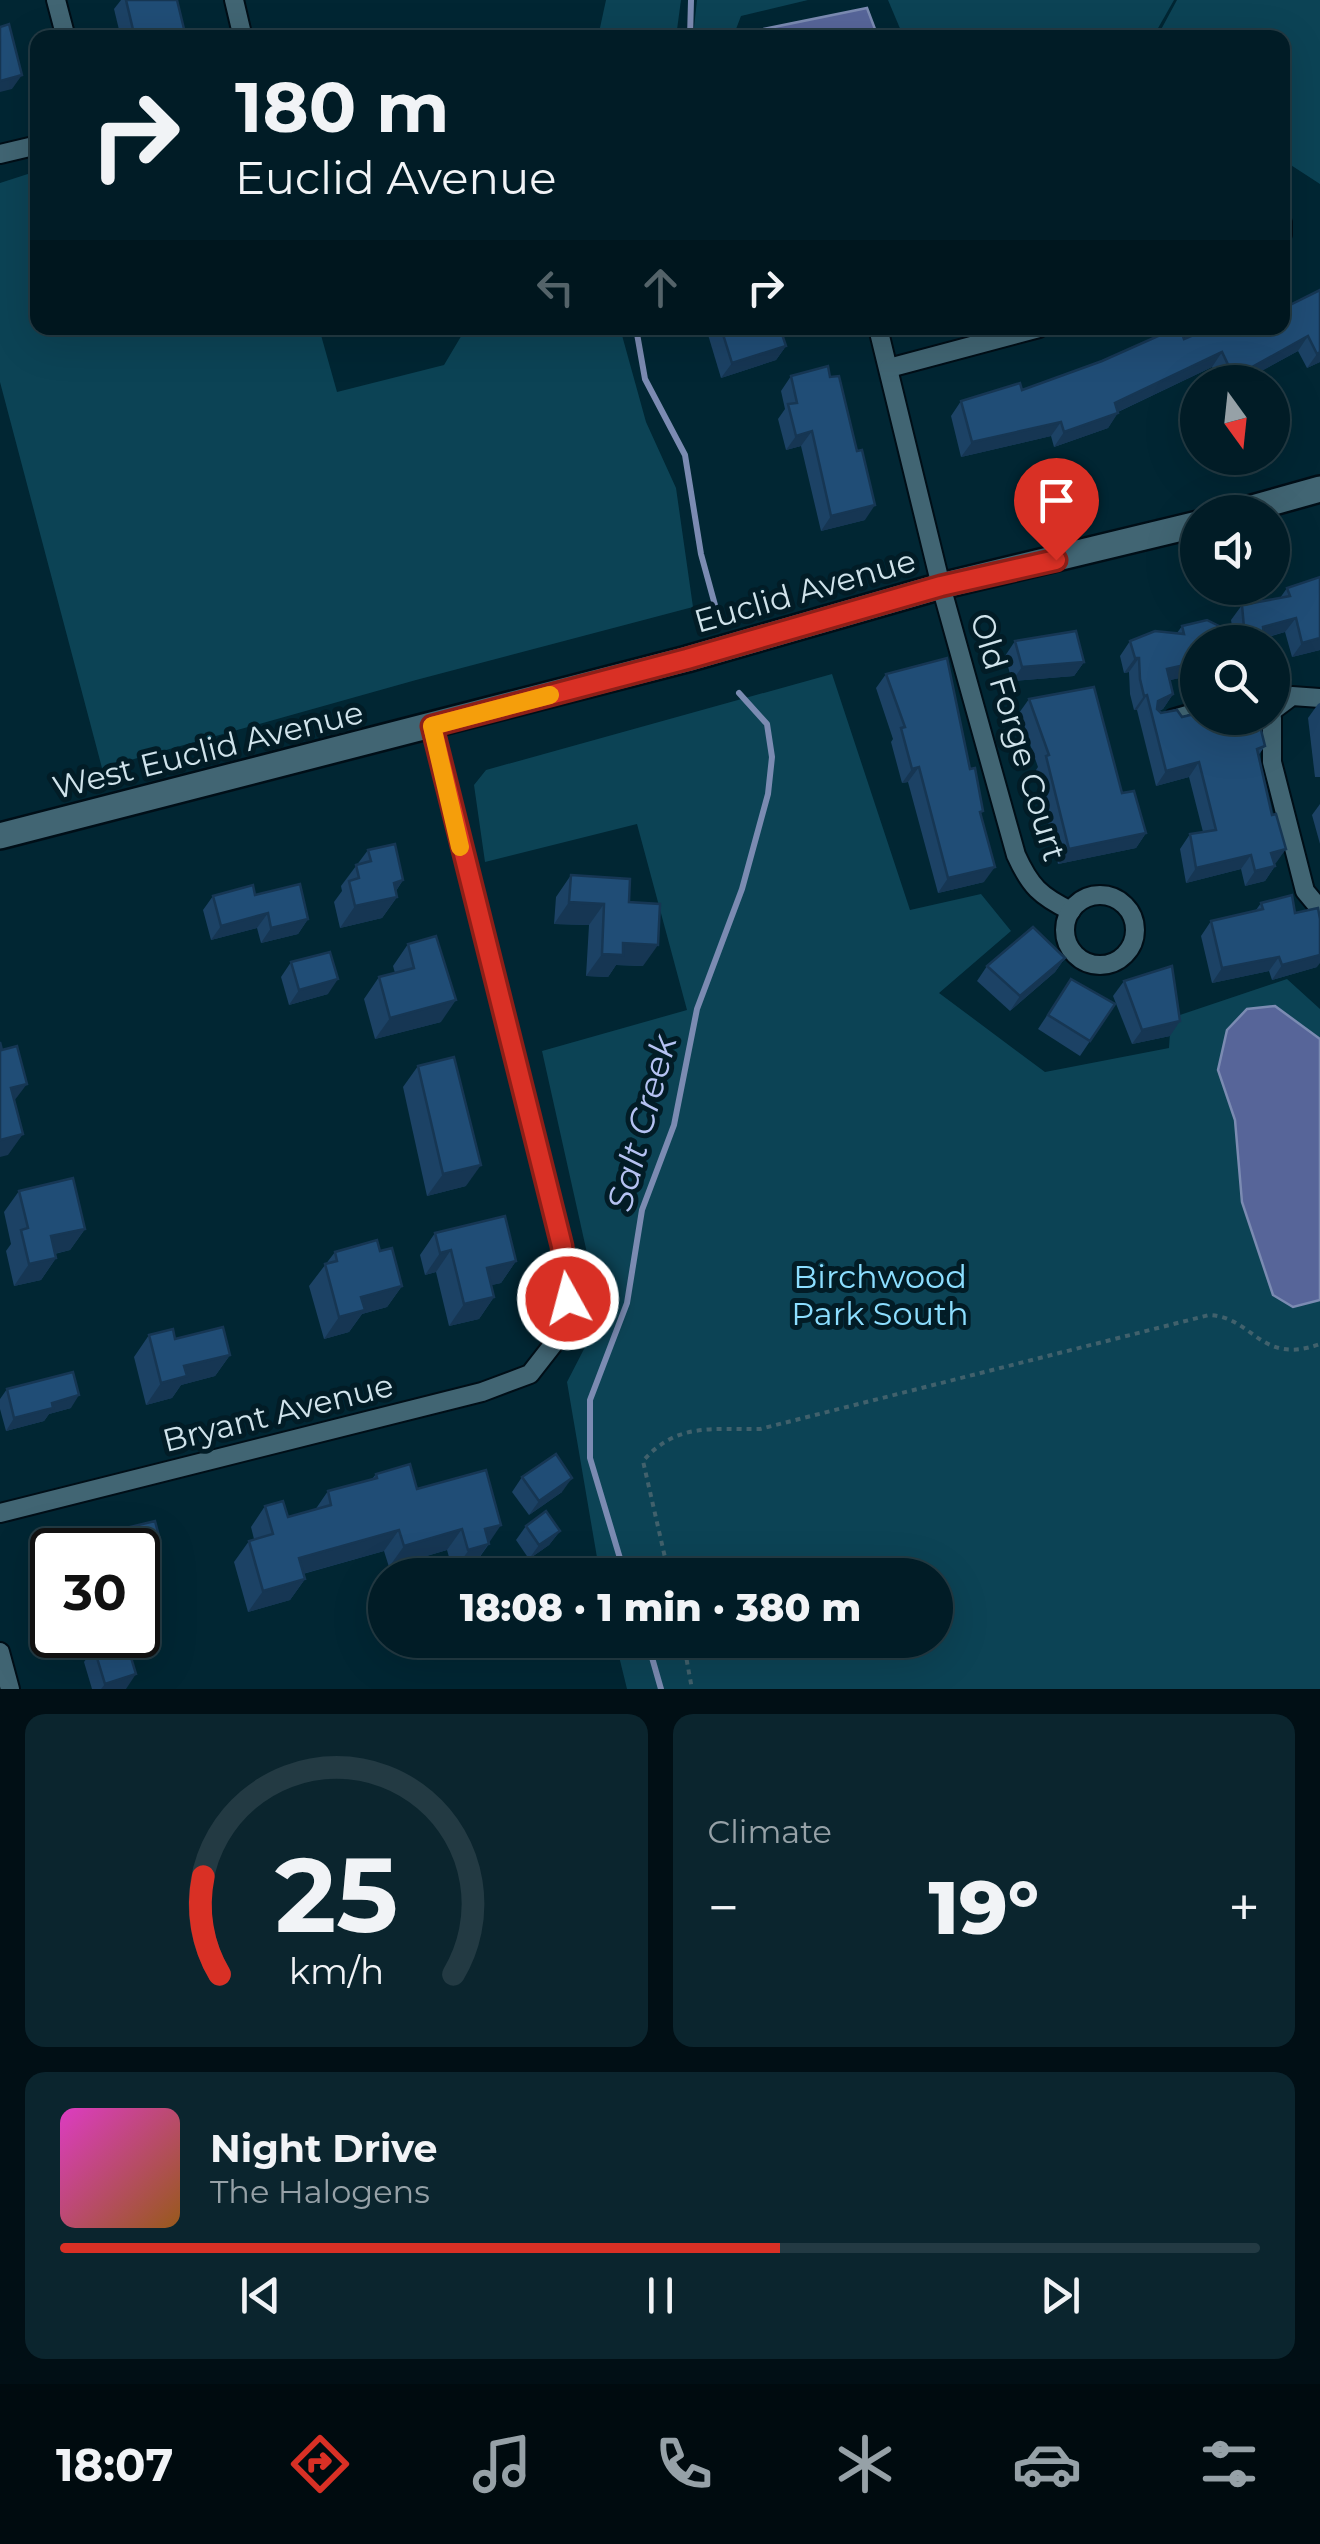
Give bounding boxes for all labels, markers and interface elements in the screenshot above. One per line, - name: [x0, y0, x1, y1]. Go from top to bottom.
- text: 180 m: [235, 64, 449, 150]
- icon: right: [70, 70, 200, 200]
- text: Euclid Avenue: [235, 150, 556, 205]
- icon: left: [528, 260, 583, 315]
- icon: ahead: [633, 260, 688, 315]
- icon: right: [738, 260, 793, 315]
- north arrow: [1180, 365, 1290, 475]
- map controls: [1180, 365, 1290, 735]
- pin: [1014, 458, 1099, 561]
- icon: arrive: [1029, 473, 1084, 528]
- button: sound: [1180, 495, 1290, 605]
- street label: Euclid Avenue: [690, 540, 920, 641]
- street label: Old Forge Court: [962, 608, 1075, 866]
- button: search: [1180, 625, 1290, 735]
- street label: West Euclid Avenue: [49, 692, 367, 807]
- water label: Salt Creek: [597, 1028, 686, 1215]
- position arrow: [516, 1247, 620, 1351]
- park label: Birchwood Park South: [791, 1257, 969, 1333]
- street label: Bryant Avenue: [159, 1365, 397, 1460]
- speed limit sign: 30: [30, 1528, 160, 1658]
- text: 18:08 · 1 min · 380 m: [460, 1584, 861, 1631]
- text: Climate: [708, 1812, 832, 1851]
- text: 25: [275, 1831, 398, 1958]
- text: 19°: [929, 1861, 1039, 1953]
- text: −: [708, 1874, 739, 1941]
- text: +: [1228, 1874, 1260, 1941]
- text: km/h: [289, 1949, 384, 1993]
- text: Night Drive: [210, 2125, 437, 2172]
- text: The Halogens: [210, 2172, 430, 2211]
- icon: previous: [233, 2268, 288, 2323]
- icon: pause: [633, 2268, 688, 2323]
- icon: next: [1033, 2268, 1088, 2323]
- icon: directions: [285, 2429, 355, 2499]
- icon: music: [467, 2429, 537, 2499]
- icon: phone: [649, 2429, 719, 2499]
- icon: climate: [830, 2429, 900, 2499]
- icon: car: [1012, 2429, 1082, 2499]
- icon: filters: [1194, 2429, 1264, 2499]
- text: 18:07: [56, 2437, 173, 2492]

